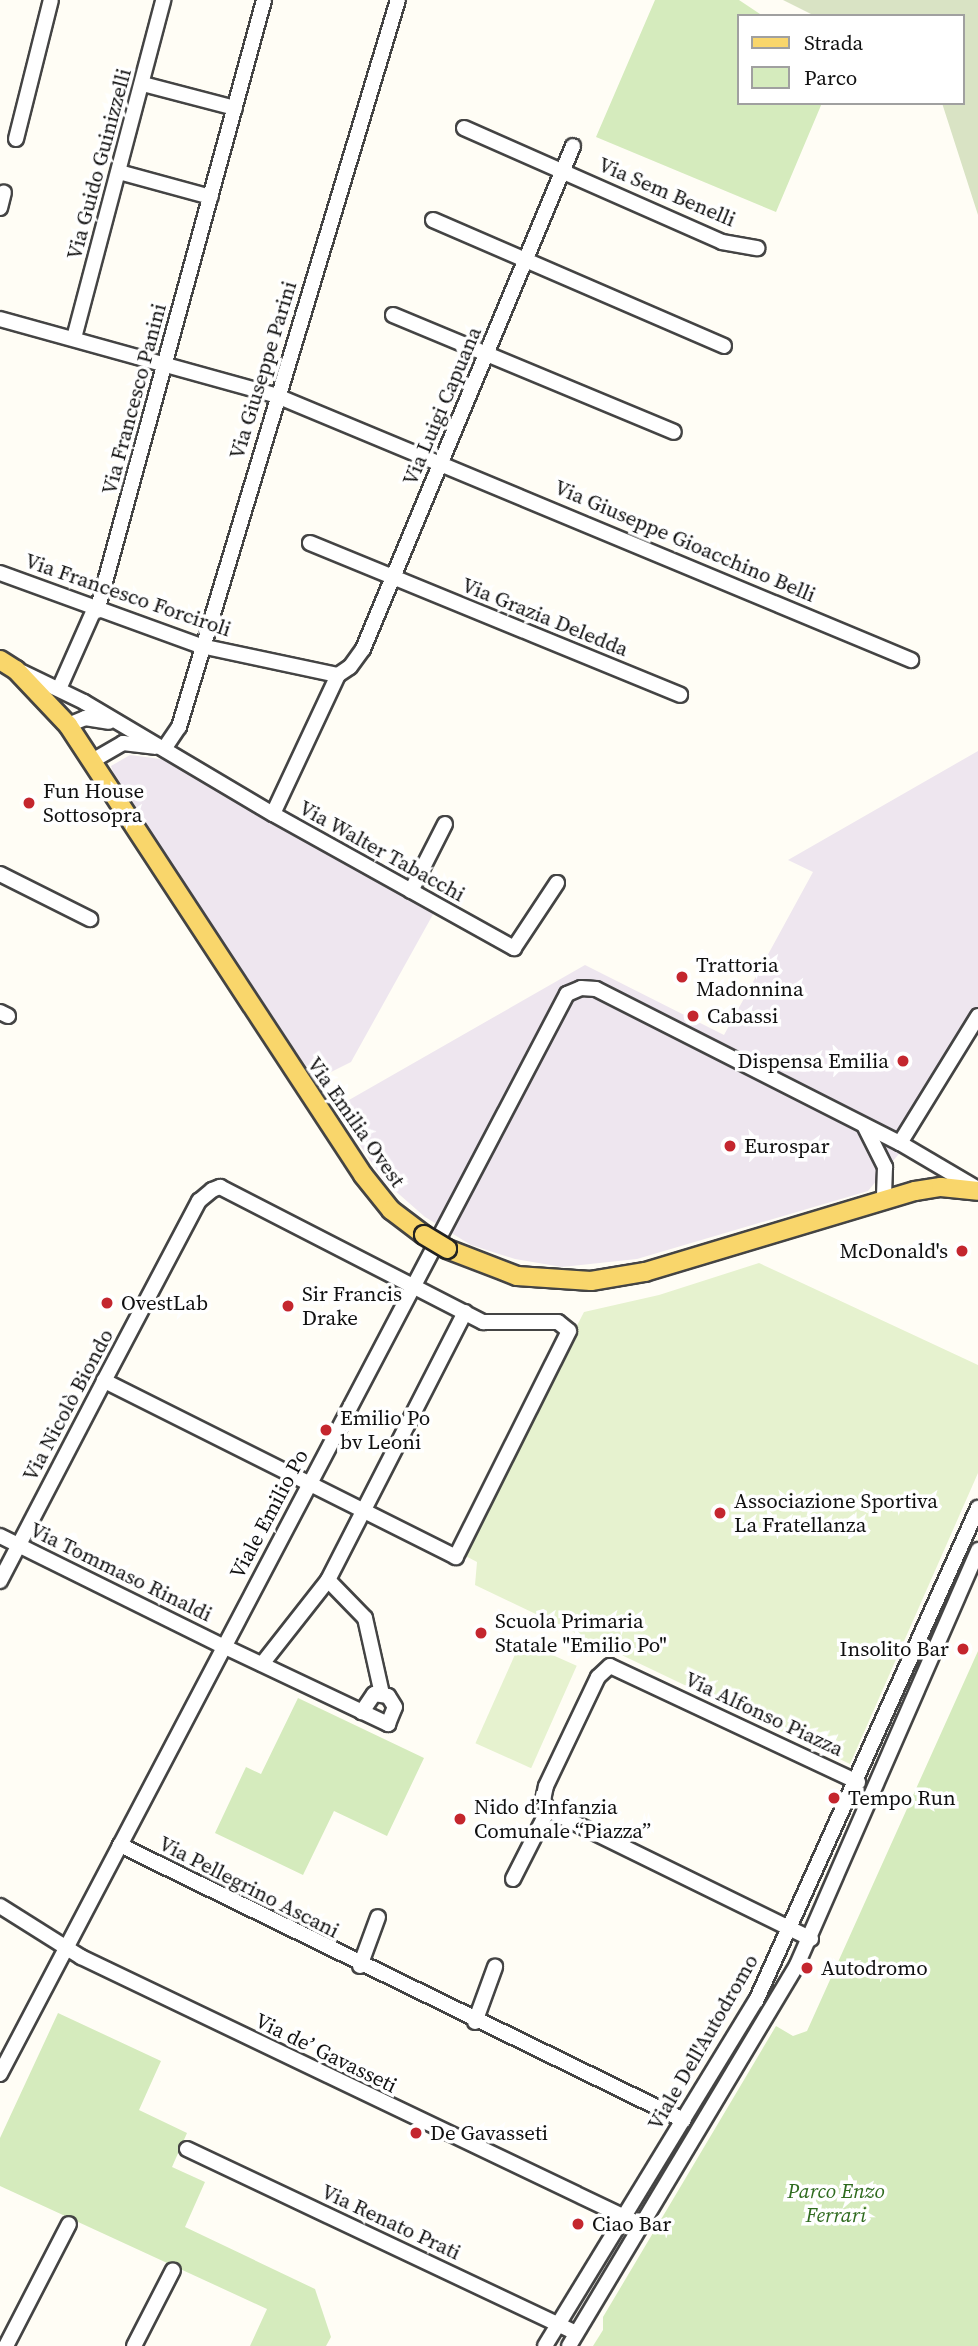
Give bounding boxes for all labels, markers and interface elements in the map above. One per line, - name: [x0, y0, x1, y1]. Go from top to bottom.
- legend: [736, 14, 964, 105]
- text: Strada: [804, 28, 863, 57]
- text: Parco: [804, 63, 857, 92]
- street label: Via Guido Guinizzelli: [61, 66, 137, 262]
- street label: Via Sem Benelli: [595, 152, 739, 232]
- street label: Via Giuseppe Parini: [224, 278, 302, 462]
- street label: Via Francesco Panini: [96, 301, 172, 497]
- street label: Via Luigi Capuana: [397, 323, 487, 489]
- street label: Via Giuseppe Gioacchino Belli: [551, 474, 819, 608]
- street label: Via Francesco Forciroli: [22, 548, 234, 642]
- street label: Via Grazia Deledda: [458, 572, 632, 662]
- place label: Fun House Sottosopra: [43, 778, 144, 828]
- marker: Fun House Sottosopra: [21, 795, 37, 811]
- street label: Via Walter Tabacchi: [294, 795, 470, 907]
- place label: Trattoria Madonnina: [696, 952, 804, 1002]
- marker: Trattoria Madonnina: [674, 969, 690, 985]
- place label: Cabassi: [707, 1003, 778, 1029]
- marker: Cabassi: [685, 1008, 701, 1024]
- place label: Dispensa Emilia: [738, 1048, 889, 1074]
- street label: Via Emilia Ovest: [302, 1052, 410, 1192]
- marker: Dispensa Emilia: [895, 1053, 911, 1069]
- place label: Eurospar: [744, 1133, 830, 1159]
- marker: Eurospar: [722, 1138, 738, 1154]
- place label: McDonald's: [840, 1238, 948, 1264]
- marker: McDonald's: [954, 1243, 970, 1259]
- place label: Sir Francis Drake: [302, 1281, 402, 1331]
- place label: OvestLab: [121, 1290, 208, 1316]
- marker: OvestLab: [99, 1295, 115, 1311]
- marker: Sir Francis Drake: [280, 1298, 296, 1314]
- street label: Via Nicolò Biondo: [17, 1325, 119, 1485]
- place label: Emilio Po bv Leoni: [340, 1405, 430, 1455]
- marker: Emilio Po bv Leoni: [318, 1422, 334, 1438]
- street label: Viale Emilio Po: [224, 1445, 314, 1583]
- place label: Associazione Sportiva La Fratellanza: [734, 1488, 938, 1538]
- marker: Associazione Sportiva La Fratellanza: [712, 1505, 728, 1521]
- street label: Via Tommaso Rinaldi: [26, 1517, 216, 1627]
- place label: Scuola Primaria Statale "Emilio Po": [495, 1608, 667, 1658]
- marker: Scuola Primaria Statale "Emilio Po": [473, 1625, 489, 1641]
- place label: Insolito Bar: [840, 1636, 949, 1662]
- marker: Insolito Bar: [955, 1641, 971, 1657]
- street label: Via Alfonso Piazza: [681, 1666, 847, 1762]
- place label: Tempo Run: [848, 1785, 956, 1811]
- marker: Tempo Run: [826, 1790, 842, 1806]
- place label: Nido d’Infanzia Comunale “Piazza”: [474, 1794, 651, 1844]
- marker: Nido d’Infanzia Comunale “Piazza”: [452, 1811, 468, 1827]
- street label: Via Pellegrino Ascani: [155, 1831, 343, 1943]
- street label: Viale Dell'Autodromo: [642, 1950, 764, 2134]
- place label: Autodromo: [821, 1955, 928, 1981]
- marker: Autodromo: [799, 1960, 815, 1976]
- street label: Via de’ Gavasseti: [251, 2008, 401, 2098]
- place label: De Gavasseti: [430, 2120, 548, 2146]
- marker: De Gavasseti: [408, 2125, 424, 2141]
- park label: Parco Enzo Ferrari: [787, 2178, 885, 2228]
- street label: Via Renato Prati: [317, 2179, 465, 2265]
- place label: Ciao Bar: [592, 2211, 671, 2237]
- marker: Ciao Bar: [570, 2216, 586, 2232]

